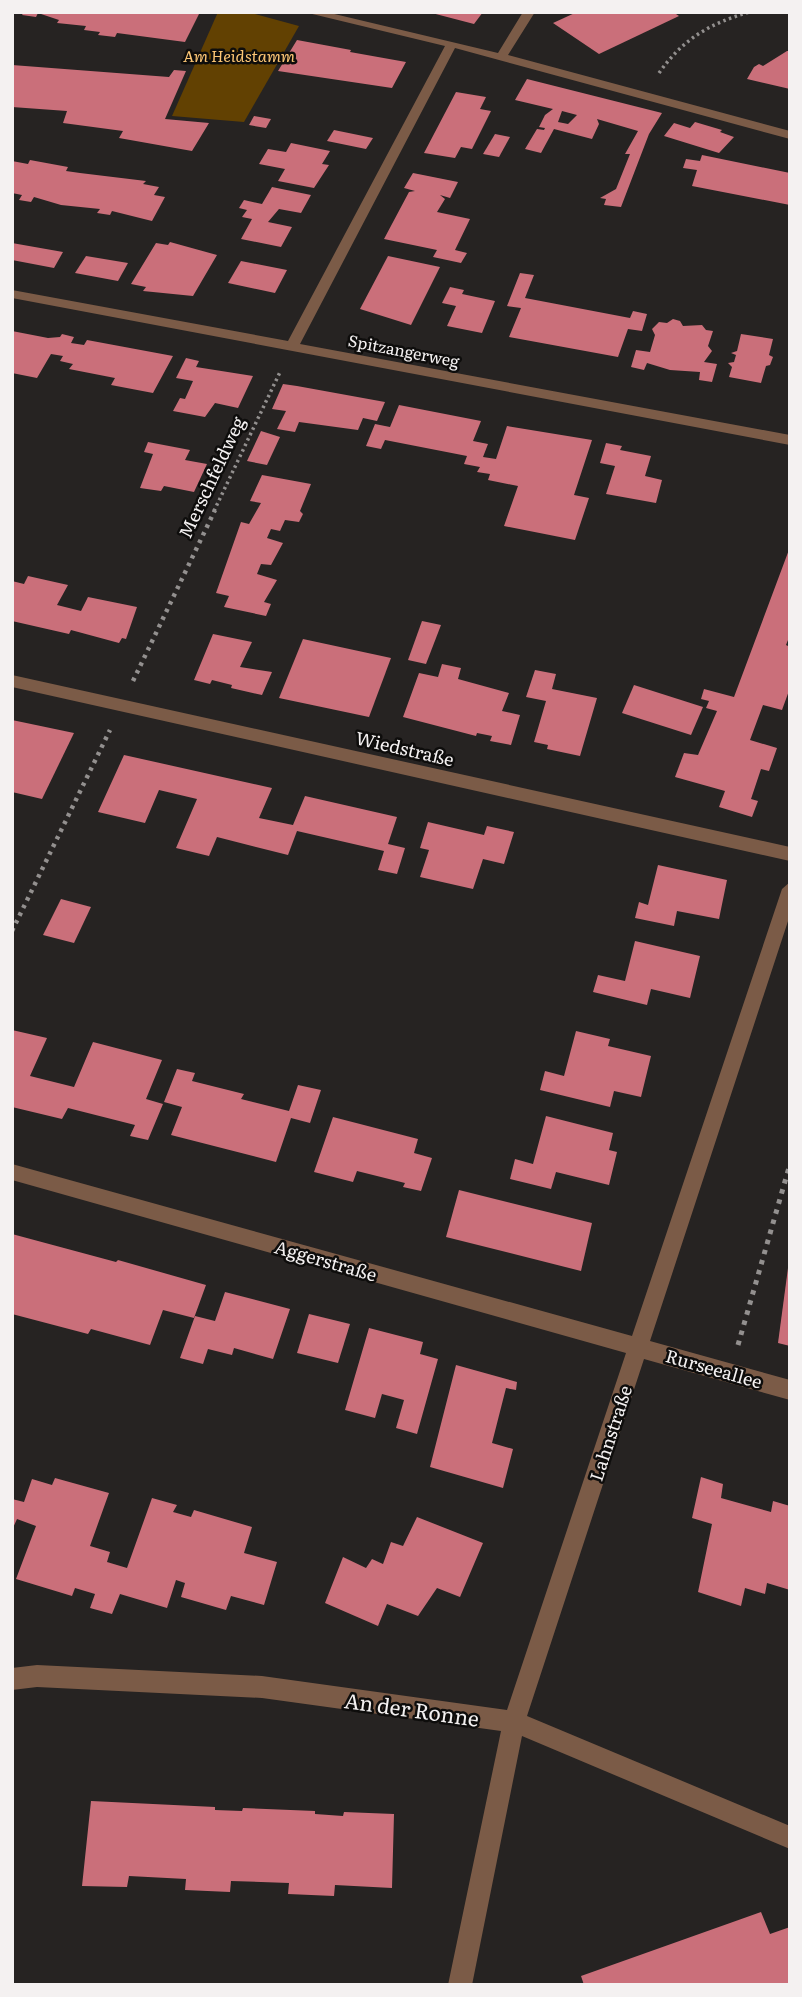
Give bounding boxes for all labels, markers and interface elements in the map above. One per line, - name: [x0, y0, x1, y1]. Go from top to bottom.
- park label: Am Heidstamm: [183, 43, 295, 67]
- street label: Spitzangerweg: [346, 327, 462, 373]
- street label: Merschfeldweg: [171, 411, 251, 542]
- street label: Wiedstraße: [353, 724, 457, 772]
- street label: Aggerstraße: [272, 1233, 380, 1287]
- street label: Rurseeallee: [663, 1341, 765, 1395]
- street label: Lahnstraße: [582, 1382, 638, 1484]
- street label: An der Ronne: [343, 1683, 481, 1733]

